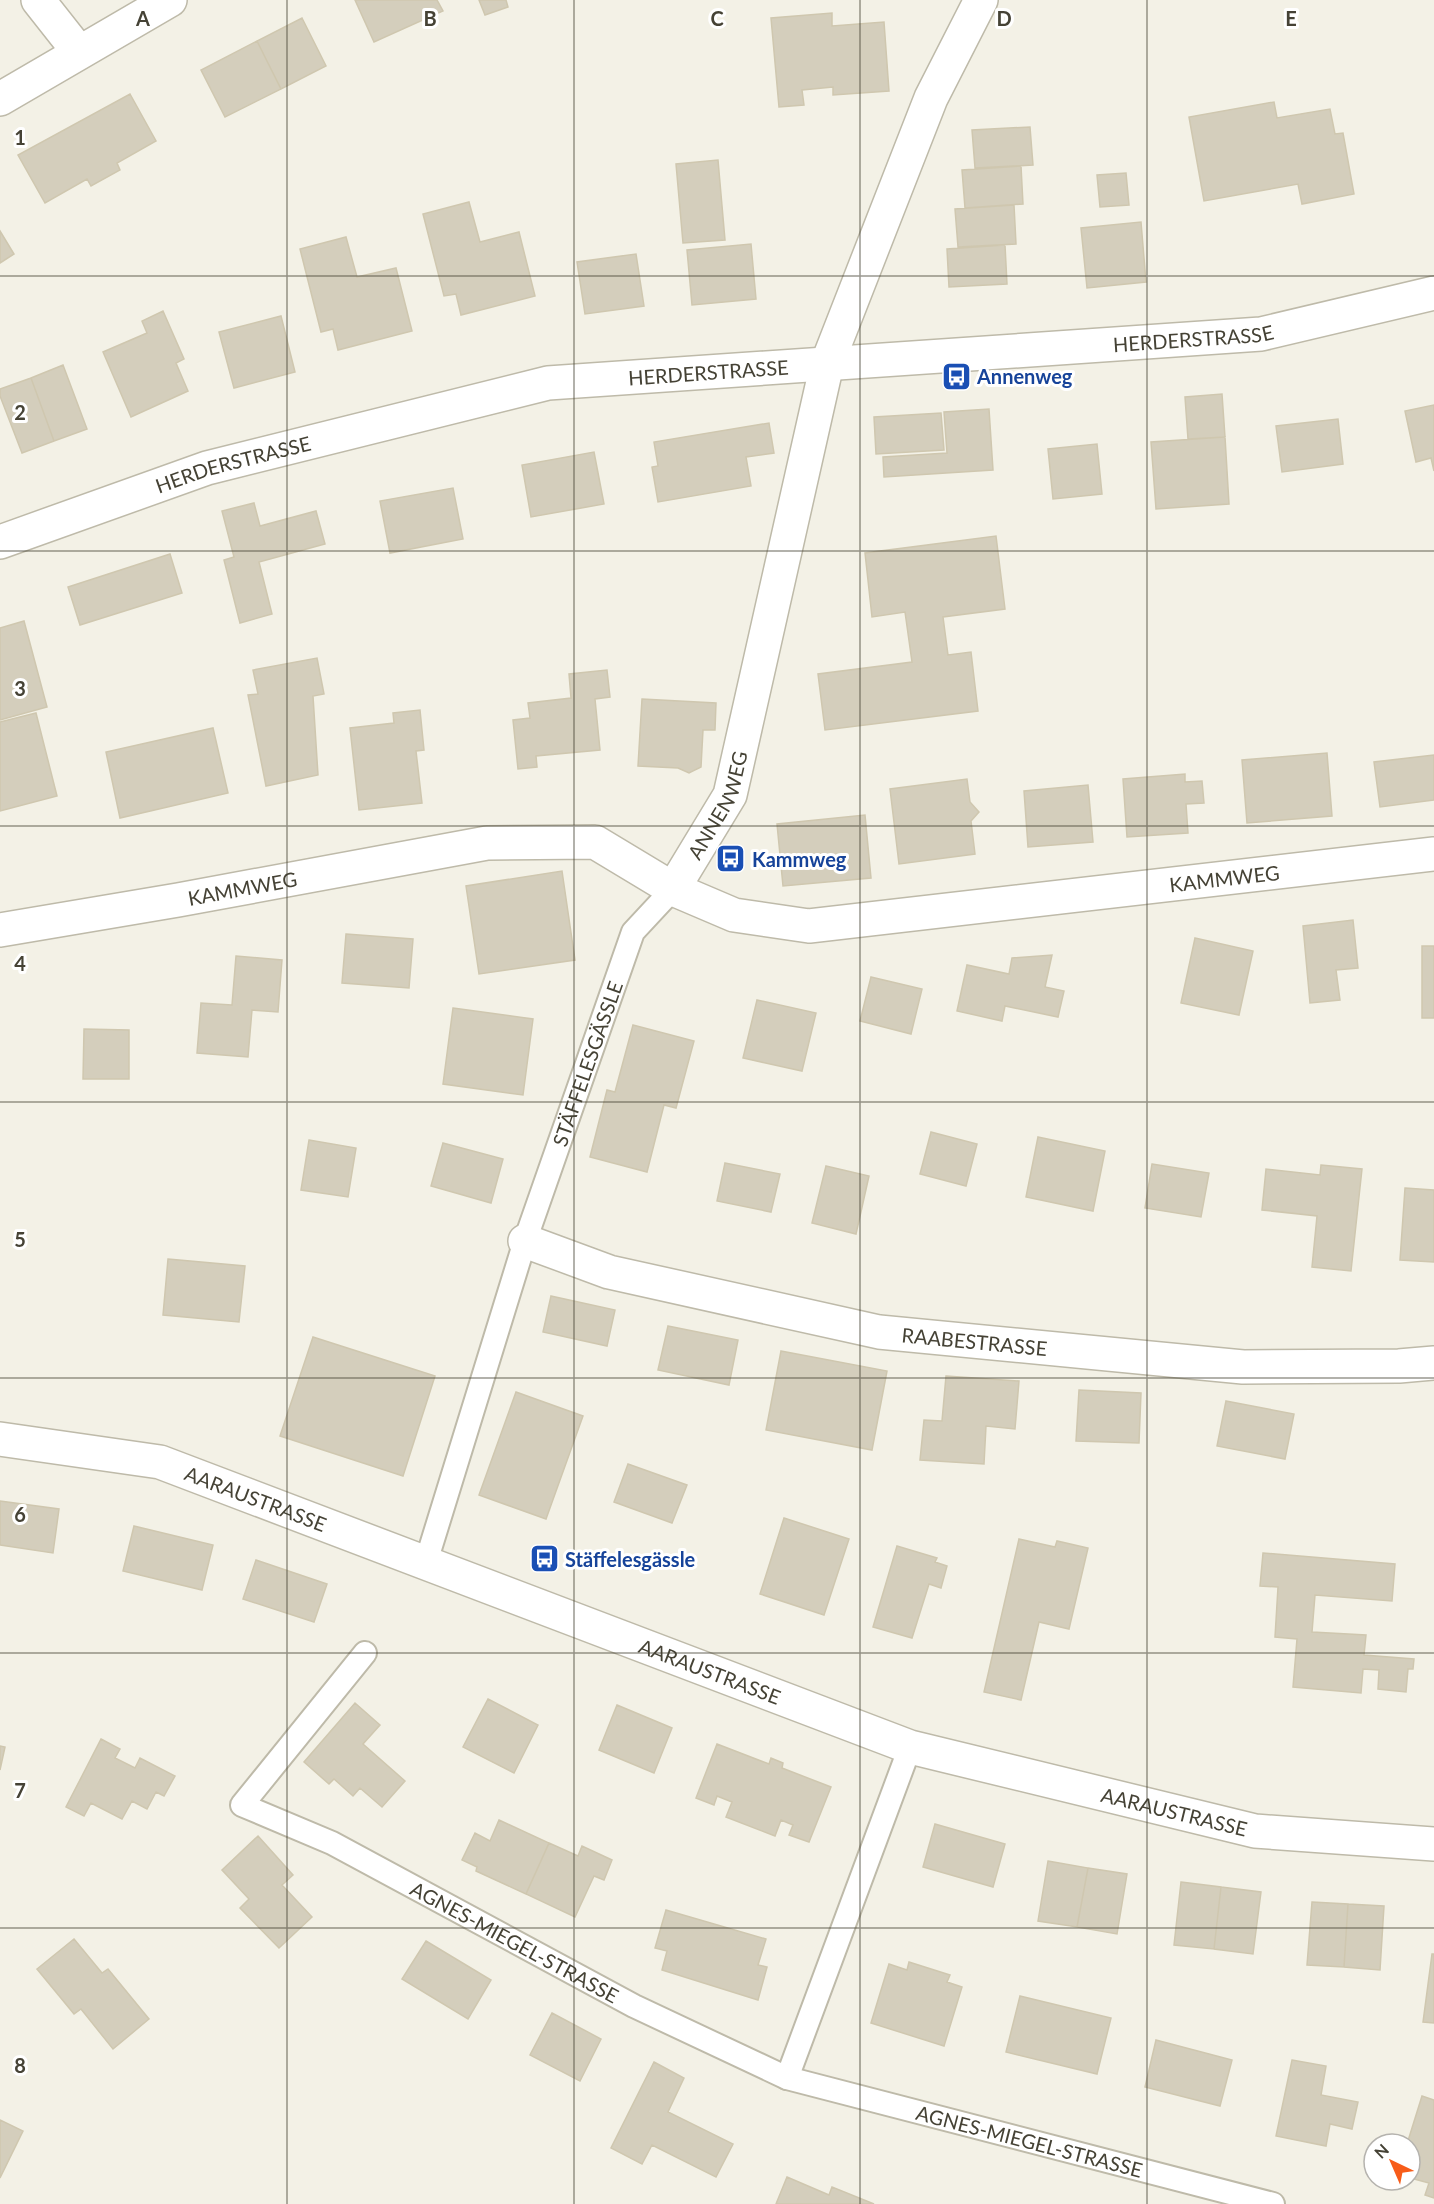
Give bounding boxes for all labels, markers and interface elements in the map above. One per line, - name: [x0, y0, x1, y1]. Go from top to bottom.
- text: A: [135, 6, 150, 30]
- text: B: [423, 6, 437, 30]
- text: C: [710, 6, 724, 30]
- text: D: [996, 6, 1012, 30]
- text: E: [1285, 6, 1297, 30]
- text: 1: [14, 125, 26, 149]
- street label: HERDERSTRASSE: [1112, 319, 1276, 356]
- street label: HERDERSTRASSE: [627, 354, 789, 389]
- bus stop icon: Annenweg: [940, 360, 972, 392]
- place label: Annenweg: [976, 364, 1073, 388]
- text: 2: [14, 400, 26, 424]
- street label: HERDERSTRASSE: [152, 431, 313, 498]
- text: 3: [14, 676, 26, 700]
- street label: ANNENWEG: [682, 749, 752, 863]
- bus stop icon: Kammweg: [715, 843, 747, 875]
- place label: Kammweg: [752, 847, 847, 871]
- street label: KAMMWEG: [1168, 860, 1281, 896]
- street label: KAMMWEG: [186, 866, 299, 910]
- text: 4: [14, 951, 26, 975]
- street label: STÄFFELESGÄSSLE: [547, 978, 627, 1149]
- text: 5: [14, 1227, 26, 1251]
- street label: RAABESTRASSE: [901, 1322, 1048, 1360]
- street label: AARAUSTRASSE: [181, 1461, 330, 1536]
- text: 6: [14, 1502, 26, 1526]
- bus stop icon: Stäffelesgässle: [528, 1543, 560, 1575]
- place label: Stäffelesgässle: [565, 1547, 696, 1571]
- street label: AARAUSTRASSE: [636, 1633, 784, 1709]
- text: 7: [14, 1778, 26, 1802]
- street label: AARAUSTRASSE: [1099, 1782, 1250, 1841]
- street label: AGNES-MIEGEL-STRASSE: [407, 1876, 623, 2008]
- text: 8: [14, 2053, 26, 2077]
- street label: AGNES-MIEGEL-STRASSE: [914, 2100, 1145, 2182]
- north arrow: [1362, 2132, 1422, 2192]
- text: N: [1370, 2140, 1392, 2162]

